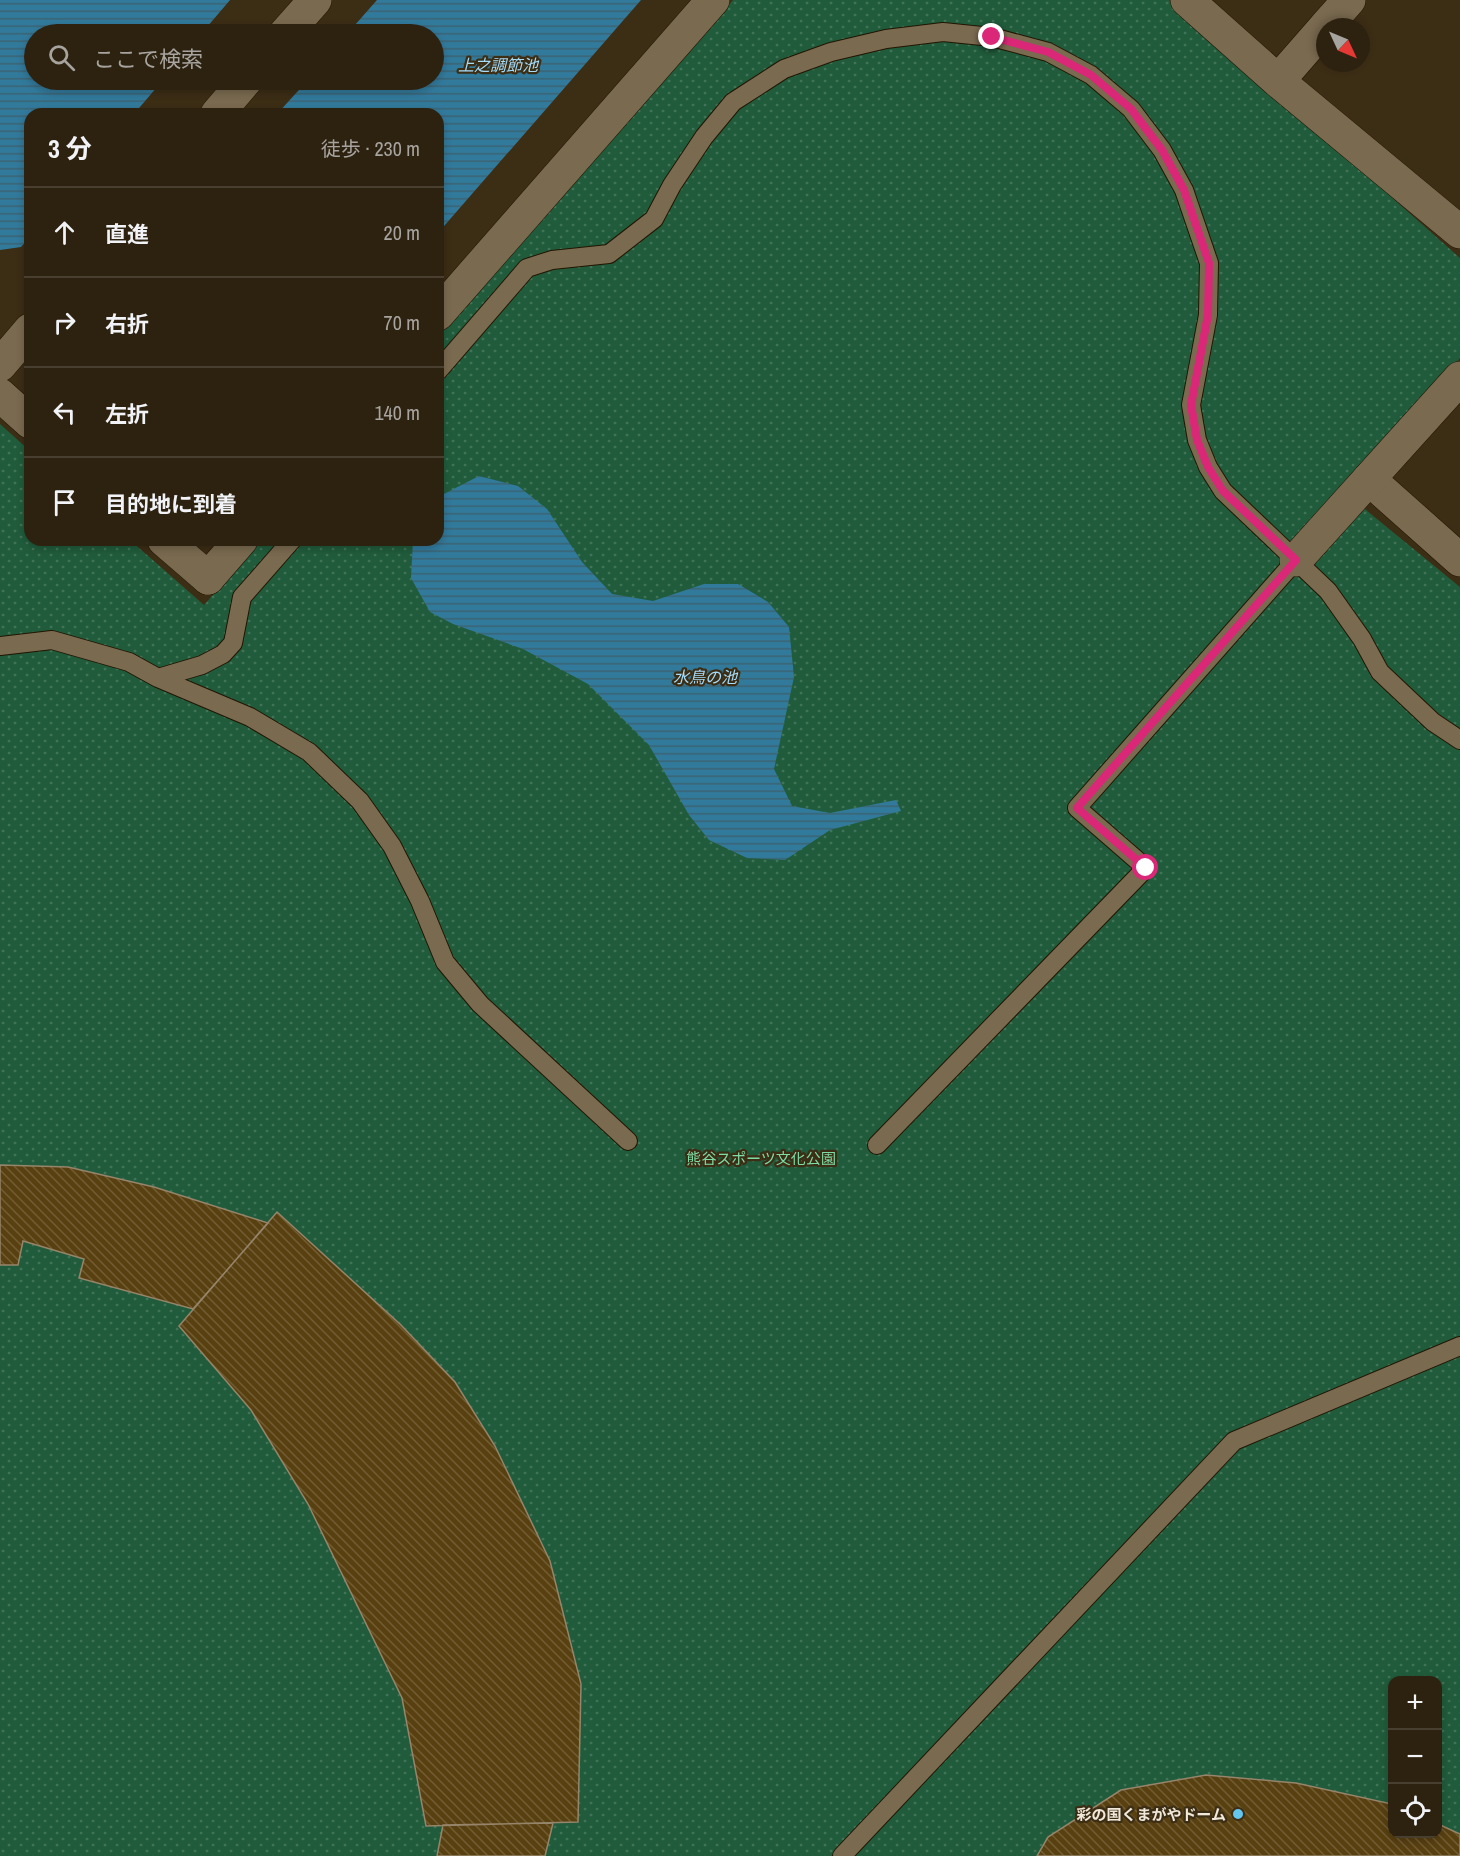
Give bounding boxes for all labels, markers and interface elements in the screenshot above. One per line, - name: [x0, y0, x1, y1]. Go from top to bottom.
- north arrow: [1316, 18, 1370, 72]
- route end: [978, 23, 1004, 49]
- search box: [24, 24, 444, 90]
- icon: search: [45, 41, 78, 74]
- text: ここで検索: [93, 44, 203, 74]
- water label: 上之調節池: [458, 54, 540, 76]
- text: 3 分: [48, 131, 92, 166]
- text: 徒歩 · 230 m: [321, 135, 420, 162]
- icon: ahead: [48, 216, 81, 249]
- text: 直進: [105, 219, 149, 249]
- text: 20 m: [384, 219, 420, 246]
- icon: right: [48, 306, 81, 339]
- text: 右折: [105, 309, 149, 339]
- text: 70 m: [384, 309, 420, 336]
- icon: left: [48, 396, 81, 429]
- text: 左折: [105, 399, 149, 429]
- text: 140 m: [374, 399, 420, 426]
- icon: arrive: [48, 486, 81, 519]
- text: 目的地に到着: [105, 489, 237, 519]
- water label: 水鳥の池: [673, 666, 739, 688]
- route start: [1132, 854, 1158, 880]
- park label: 熊谷スポーツ文化公園: [686, 1148, 836, 1169]
- map controls: [1388, 1676, 1442, 1838]
- button: +: [1388, 1676, 1442, 1730]
- button: −: [1388, 1730, 1442, 1784]
- button: locate: [1388, 1784, 1442, 1838]
- place label: 彩の国くまがやドーム: [1076, 1804, 1226, 1825]
- marker: 彩の国くまがやドーム: [1231, 1807, 1245, 1821]

